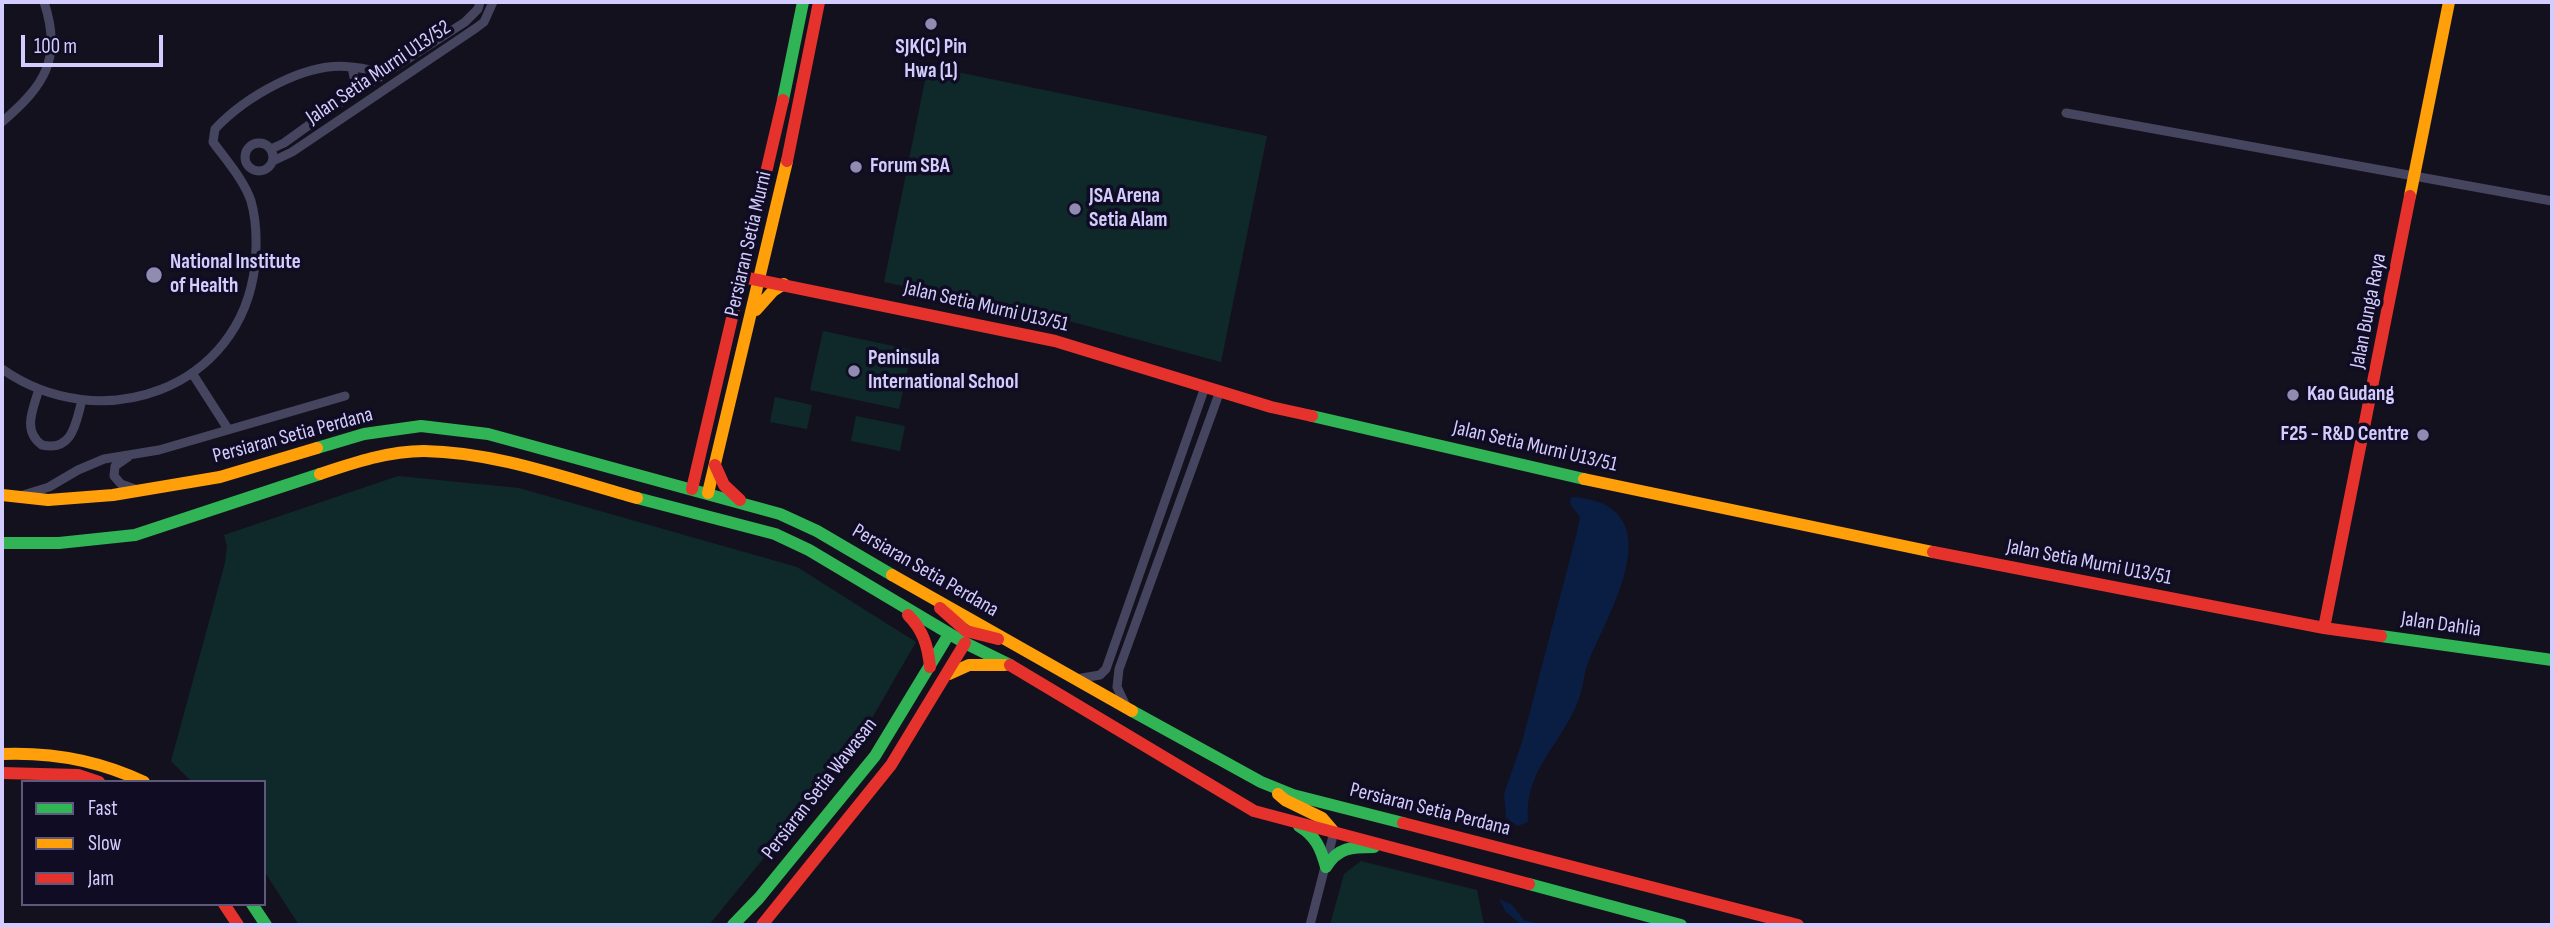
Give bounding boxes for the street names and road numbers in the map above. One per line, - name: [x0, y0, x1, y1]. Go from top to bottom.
- street label: Jalan Setia Murni U13/52: [302, 15, 456, 131]
- street label: Persiaran Setia Murni: [720, 169, 778, 319]
- street label: Jalan Bunga Raya: [2346, 251, 2392, 371]
- street label: Jalan Setia Murni U13/51: [901, 276, 1071, 338]
- street label: Persiaran Setia Perdana: [210, 403, 376, 469]
- street label: Jalan Setia Murni U13/51: [1450, 416, 1620, 478]
- street label: Persiaran Setia Perdana: [847, 519, 1003, 623]
- street label: Jalan Setia Murni U13/51: [2004, 535, 2174, 591]
- street label: Jalan Dahlia: [2399, 607, 2483, 643]
- street label: Persiaran Setia Wawasan: [757, 713, 883, 865]
- street label: Persiaran Setia Perdana: [1347, 778, 1513, 842]

